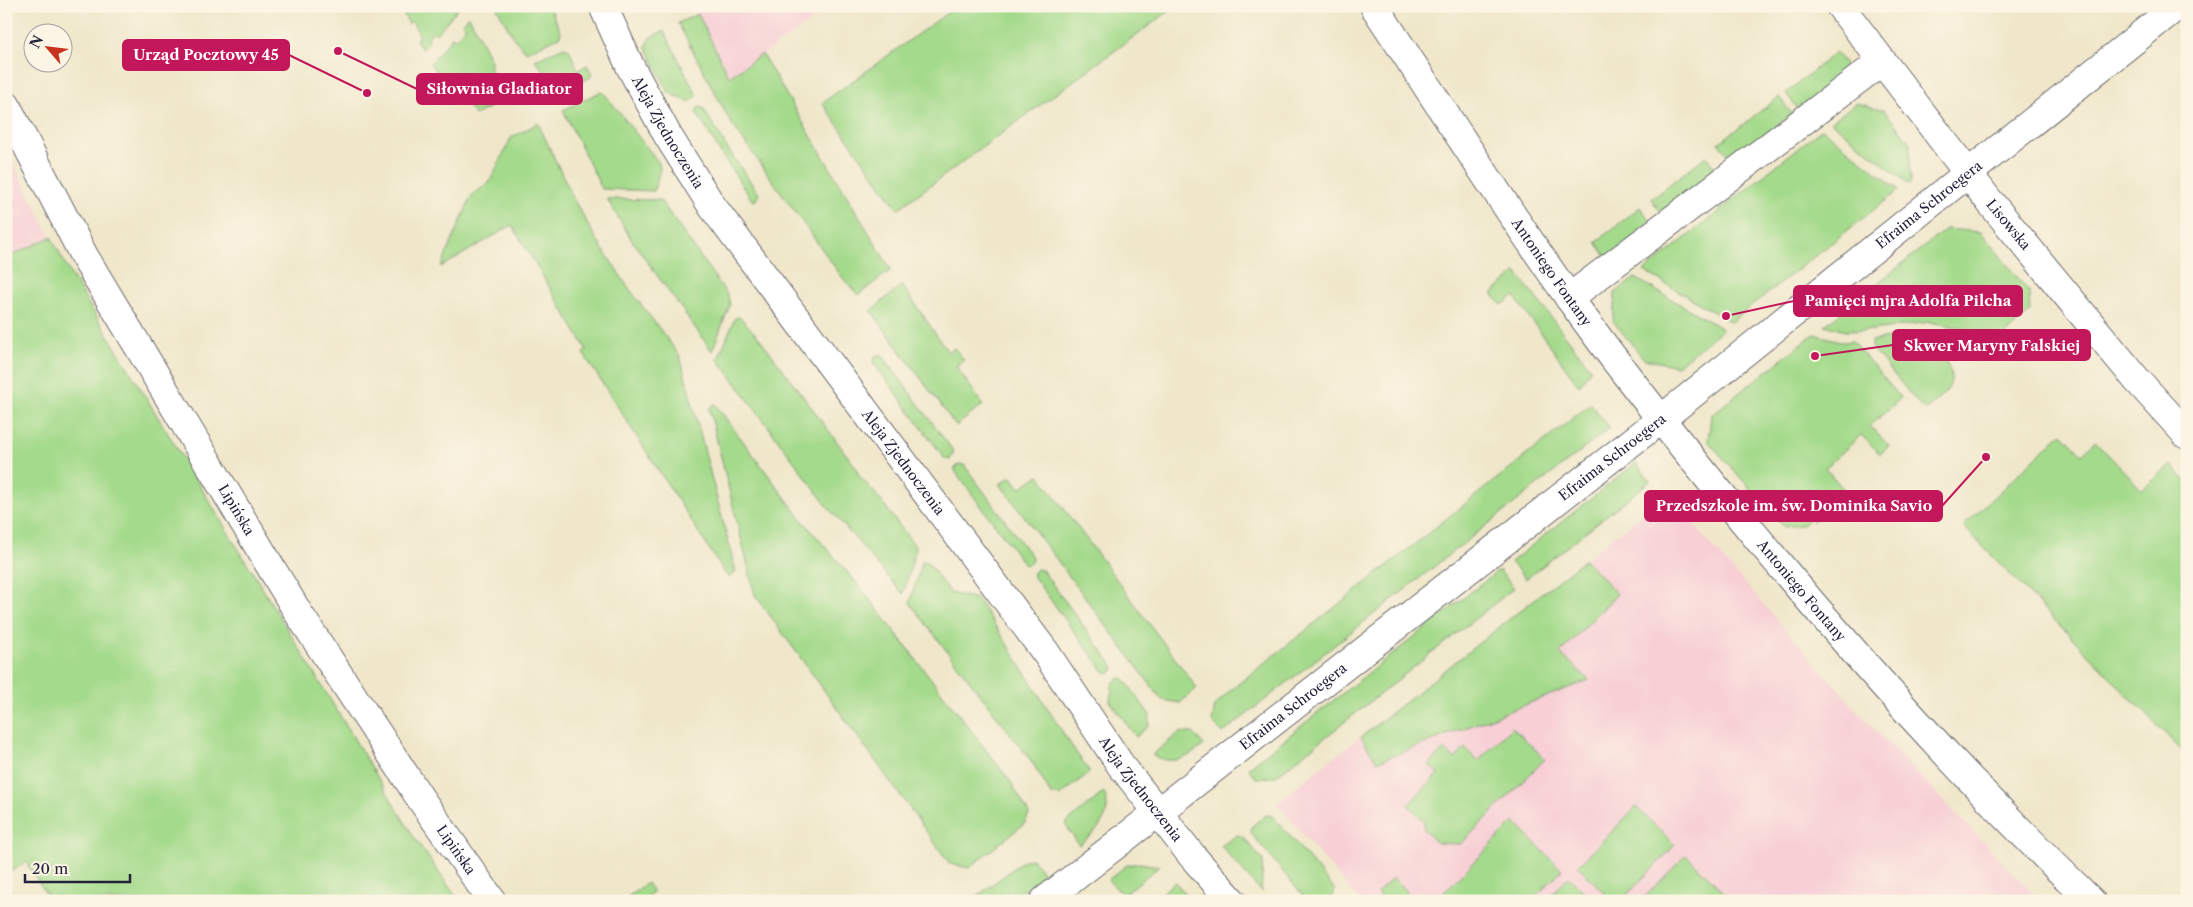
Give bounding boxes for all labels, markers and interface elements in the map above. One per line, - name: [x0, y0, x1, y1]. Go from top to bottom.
- north arrow: [22, 22, 72, 72]
- text: N: [26, 32, 47, 51]
- callout: Urząd Pocztowy 45: [123, 40, 289, 70]
- text: Urząd Pocztowy 45: [133, 45, 279, 64]
- street label: Aleja Zjednoczenia: [628, 72, 708, 192]
- callout: Siłownia Gladiator: [417, 74, 582, 104]
- text: Siłownia Gladiator: [426, 79, 572, 98]
- street label: Efraima Schroegera: [1872, 156, 1986, 253]
- street label: Lisowska: [1982, 195, 2035, 254]
- street label: Antoniego Fontany: [1507, 214, 1596, 330]
- callout: Pamięci mjra Adolfa Pilcha: [1794, 286, 2022, 316]
- text: Pamięci mjra Adolfa Pilcha: [1805, 291, 2012, 310]
- callout: Skwer Maryny Falskiej: [1893, 330, 2090, 360]
- text: Skwer Maryny Falskiej: [1904, 336, 2080, 355]
- street label: Aleja Zjednoczenia: [858, 405, 949, 519]
- street label: Efraima Schroegera: [1555, 409, 1670, 505]
- street label: Lipińska: [214, 481, 259, 539]
- callout: Przedszkole im. św. Dominika Savio: [1645, 491, 1942, 521]
- text: Przedszkole im. św. Dominika Savio: [1656, 496, 1932, 515]
- street label: Antoniego Fontany: [1753, 535, 1850, 645]
- street label: Efraima Schroegera: [1236, 659, 1351, 754]
- street label: Aleja Zjednoczenia: [1095, 732, 1187, 846]
- street label: Lipińska: [433, 822, 480, 879]
- scale bar: [25, 852, 130, 884]
- text: 20 m: [32, 859, 68, 878]

